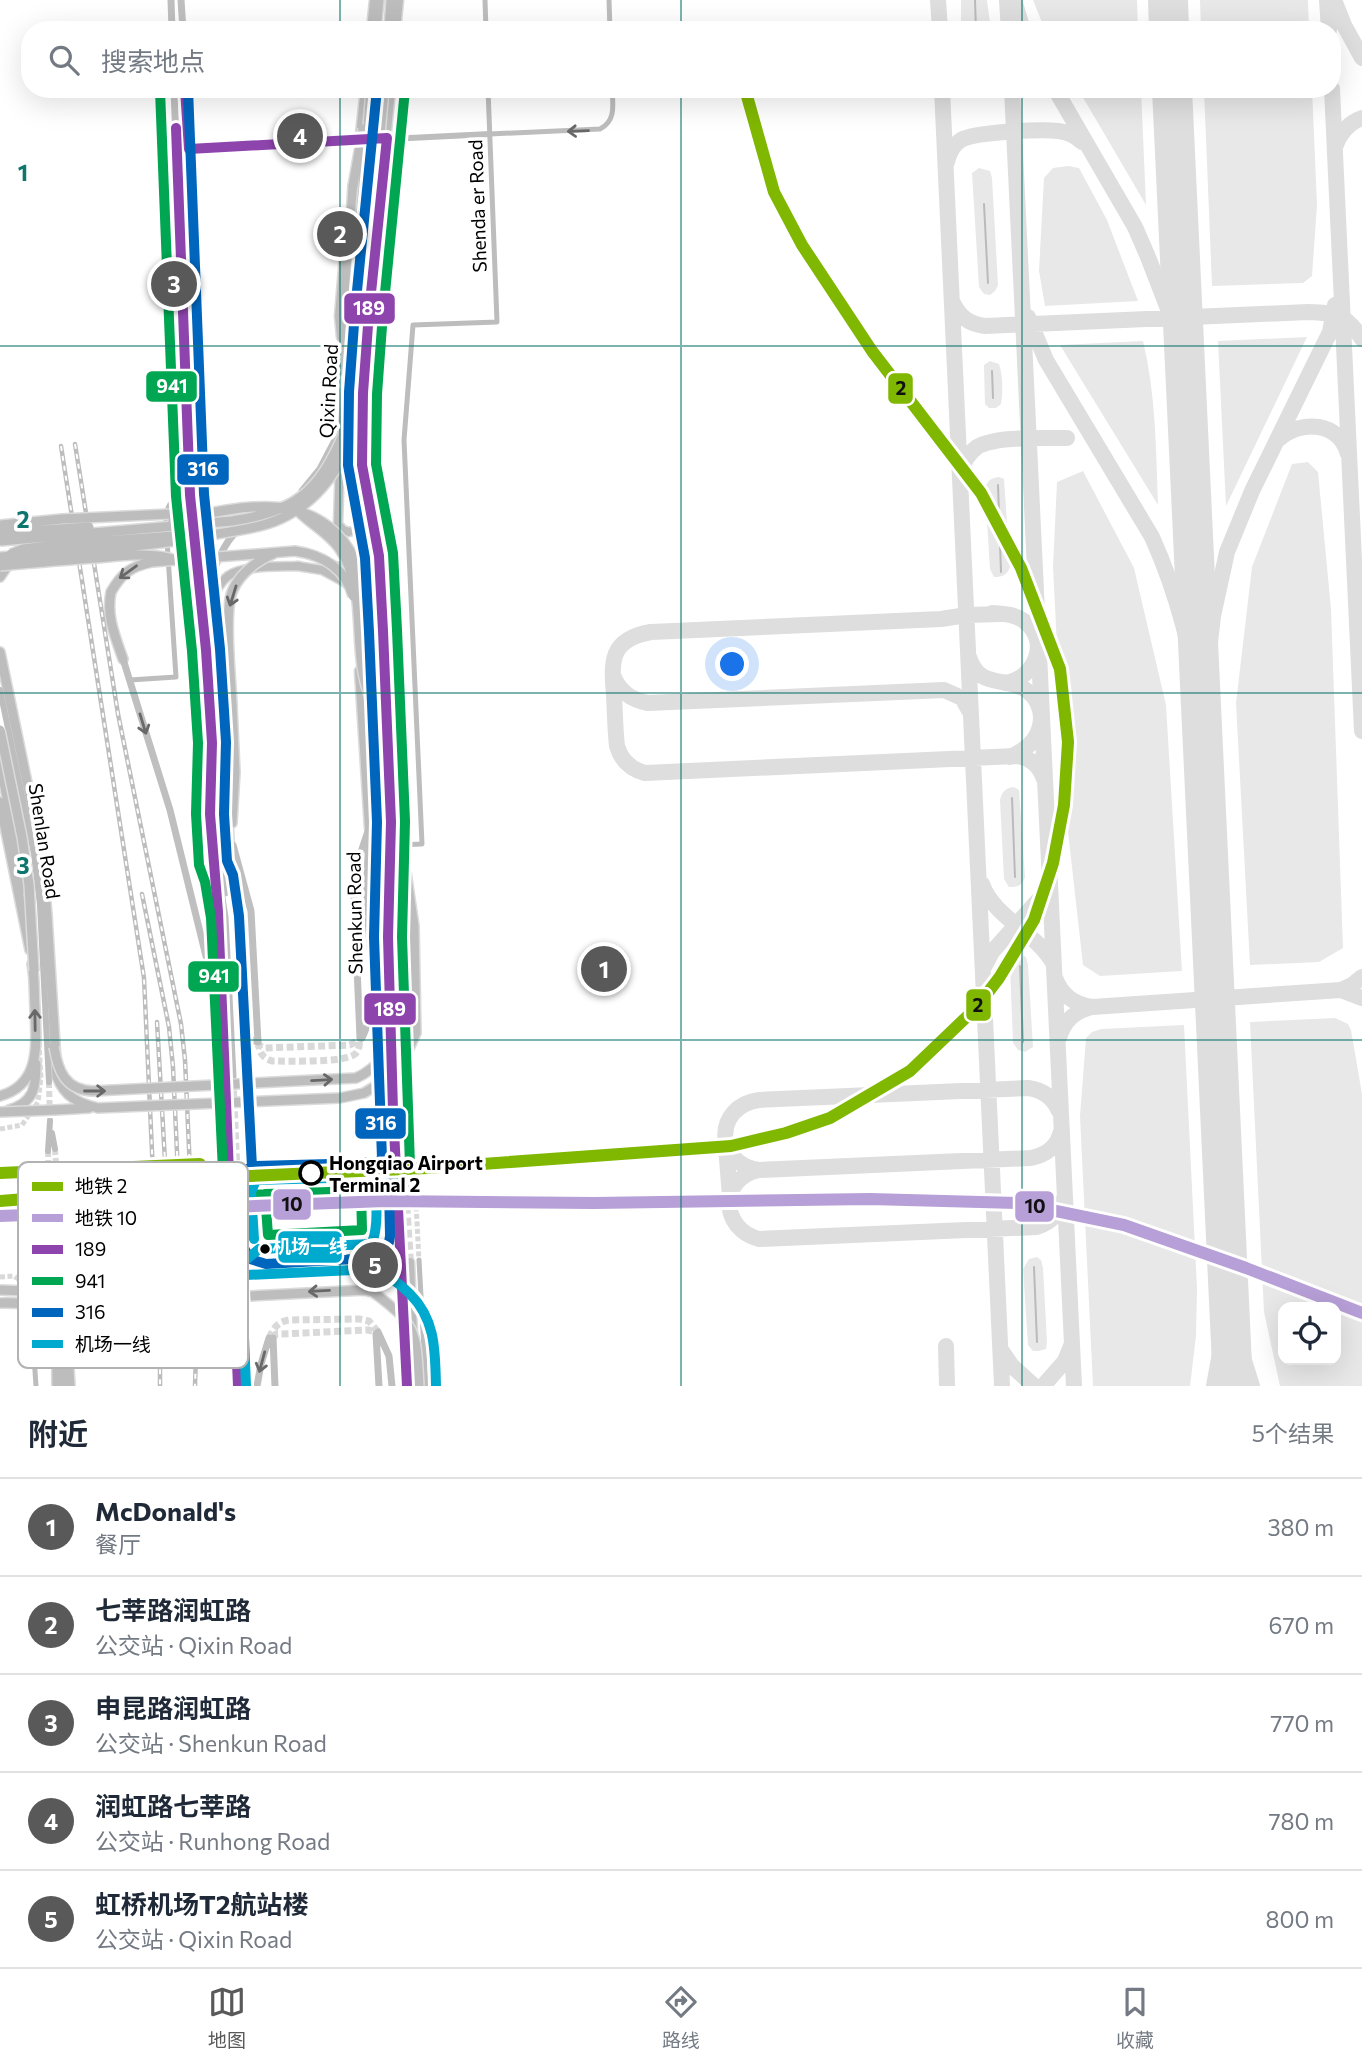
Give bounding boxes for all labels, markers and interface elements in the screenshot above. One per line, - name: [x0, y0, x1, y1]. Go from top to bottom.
- search box: [21, 21, 1341, 98]
- icon: search: [45, 41, 83, 79]
- text: 搜索地点: [101, 45, 205, 76]
- pin: 4: [277, 110, 323, 162]
- one-way arrow: [567, 124, 590, 137]
- street label: Shenda er Road: [463, 139, 491, 273]
- text: 1: [18, 158, 28, 186]
- pin: 2: [317, 208, 363, 260]
- pin: 3: [151, 258, 197, 310]
- line badge: 189: [343, 292, 396, 325]
- text: 189: [353, 296, 385, 319]
- street label: Qixin Road: [314, 343, 342, 439]
- line badge: 941: [145, 370, 198, 403]
- line badge: 2: [887, 372, 914, 405]
- text: 941: [156, 374, 188, 397]
- text: 2: [896, 376, 906, 399]
- line badge: 316: [176, 453, 230, 486]
- text: 316: [187, 457, 219, 480]
- text: 2: [16, 505, 30, 533]
- one-way arrow: [119, 565, 138, 579]
- one-way arrow: [226, 584, 238, 606]
- your location: [715, 647, 749, 681]
- one-way arrow: [138, 712, 151, 734]
- street label: Shenlan Road: [25, 782, 65, 900]
- text: 3: [16, 851, 30, 879]
- street label: Shenkun Road: [341, 851, 367, 975]
- pin: 1: [581, 943, 627, 995]
- line badge: 941: [187, 960, 240, 993]
- text: 941: [198, 964, 230, 987]
- line badge: 2: [965, 988, 992, 1022]
- line badge: 189: [363, 992, 417, 1026]
- text: 2: [973, 993, 983, 1016]
- text: 189: [374, 997, 406, 1020]
- one-way arrow: [28, 1009, 42, 1032]
- one-way arrow: [311, 1073, 333, 1086]
- one-way arrow: [83, 1084, 106, 1098]
- line badge: 316: [354, 1107, 407, 1140]
- text: 316: [365, 1111, 397, 1134]
- place label: Hongqiao Airport Terminal 2: [329, 1151, 483, 1196]
- marker: Hongqiao Airport Terminal 2: [299, 1161, 323, 1185]
- legend: [18, 1162, 248, 1368]
- text: 地铁 2: [75, 1174, 127, 1197]
- line badge: 10: [272, 1188, 312, 1221]
- line badge: 10: [1014, 1190, 1055, 1223]
- text: 10: [281, 1192, 303, 1215]
- text: 10: [1024, 1194, 1046, 1217]
- text: 地铁 10: [75, 1206, 137, 1229]
- line badge: 机场一线: [277, 1230, 343, 1264]
- text: 机场一线: [272, 1234, 348, 1257]
- text: 189: [75, 1237, 106, 1260]
- pin: 5: [352, 1239, 398, 1291]
- unlabelled marker: [258, 1242, 272, 1256]
- text: 941: [75, 1269, 106, 1292]
- one-way arrow: [308, 1285, 331, 1298]
- text: 316: [75, 1300, 106, 1323]
- map controls: [1278, 1302, 1341, 1365]
- button: locate: [1278, 1302, 1341, 1365]
- text: 机场一线: [75, 1332, 151, 1355]
- one-way arrow: [255, 1350, 268, 1372]
- text: 附近: [28, 1414, 88, 1451]
- text: 5个结果: [1252, 1419, 1334, 1447]
- text: McDonald's: [95, 1495, 236, 1526]
- text: 1: [46, 1513, 56, 1541]
- text: 380 m: [1267, 1513, 1334, 1541]
- text: 餐厅: [95, 1530, 141, 1558]
- text: 七莘路润虹路: [95, 1594, 251, 1625]
- text: 2: [44, 1611, 58, 1639]
- text: 670 m: [1269, 1611, 1334, 1639]
- text: 公交站 · Qixin Road: [95, 1631, 292, 1659]
- text: 申昆路润虹路: [95, 1692, 251, 1723]
- text: 3: [44, 1709, 58, 1737]
- text: 770 m: [1270, 1709, 1334, 1737]
- text: 公交站 · Shenkun Road: [95, 1729, 327, 1757]
- text: 润虹路七莘路: [95, 1790, 251, 1821]
- text: 4: [44, 1807, 58, 1835]
- text: 780 m: [1268, 1807, 1334, 1835]
- text: 公交站 · Runhong Road: [95, 1827, 330, 1855]
- text: 虹桥机场T2航站楼: [95, 1888, 309, 1919]
- text: 5: [44, 1905, 58, 1933]
- text: 800 m: [1266, 1905, 1334, 1933]
- text: 公交站 · Qixin Road: [95, 1925, 292, 1953]
- tab: 地图: [208, 1983, 246, 2052]
- tab: 路线: [662, 1983, 700, 2052]
- tab: 收藏: [1116, 1983, 1154, 2052]

